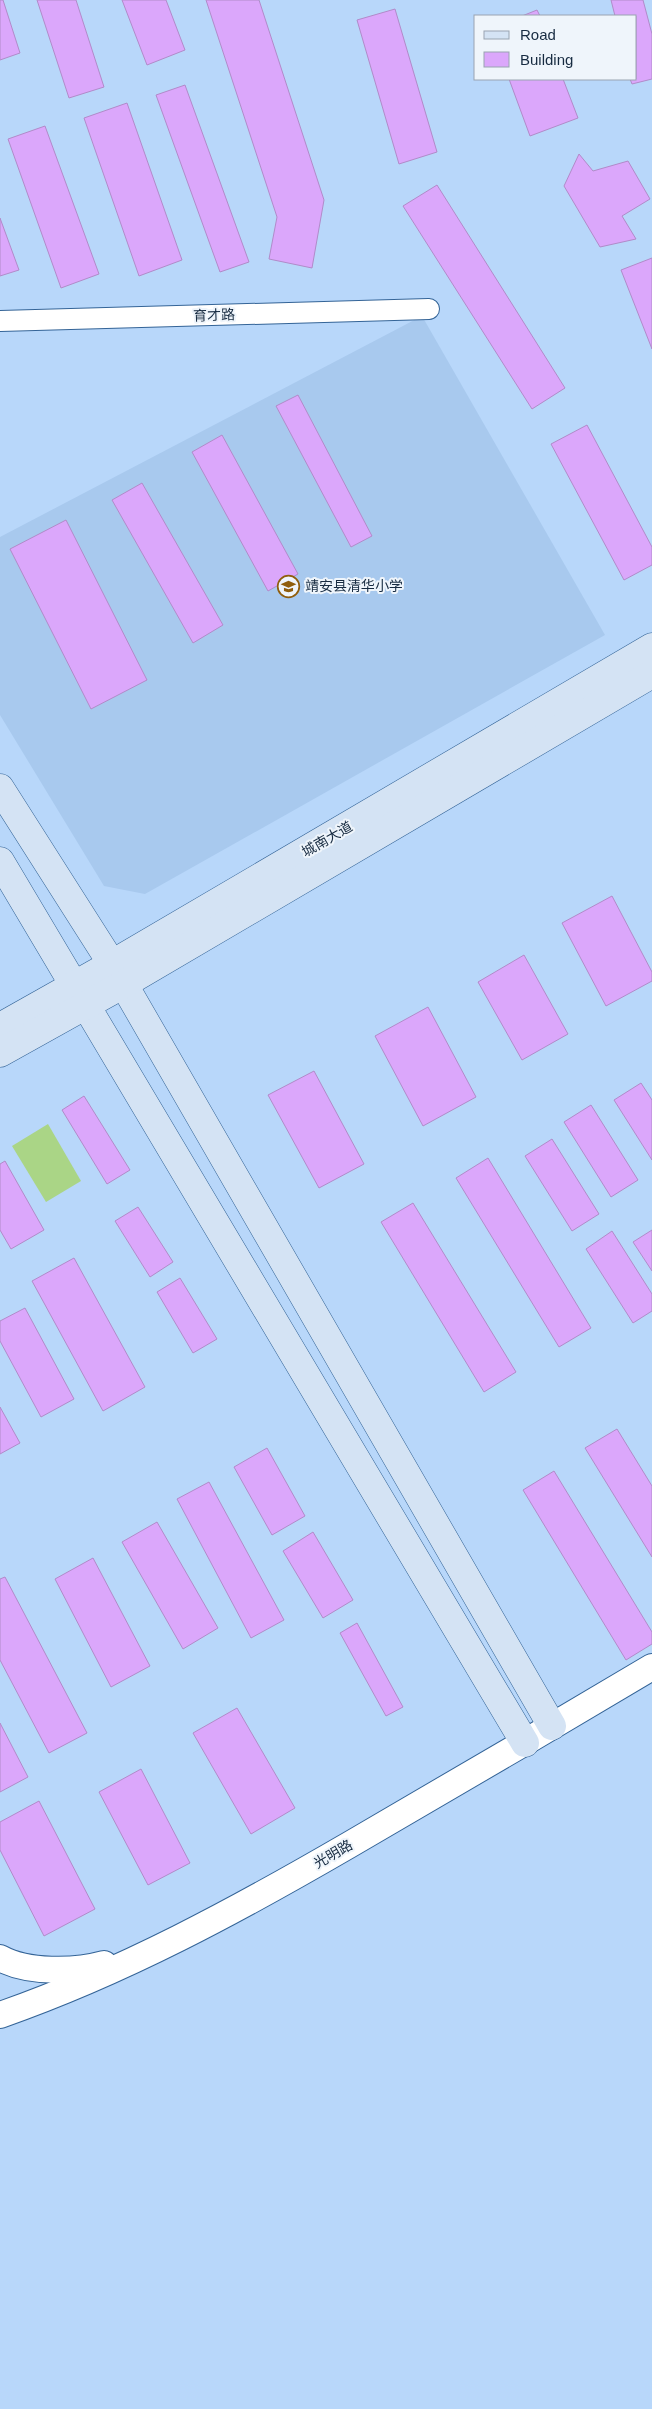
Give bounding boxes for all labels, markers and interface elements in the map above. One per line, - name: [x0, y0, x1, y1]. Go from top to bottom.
- legend: [474, 15, 637, 80]
- text: Road: [520, 26, 556, 43]
- text: Building: [520, 51, 573, 68]
- street label: 育才路: [193, 306, 235, 324]
- school or university icon: 靖安县清华小学: [277, 574, 301, 598]
- place label: 靖安县清华小学: [305, 578, 403, 594]
- street label: 城南大道: [299, 818, 355, 860]
- street label: 光明路: [311, 1837, 355, 1871]

